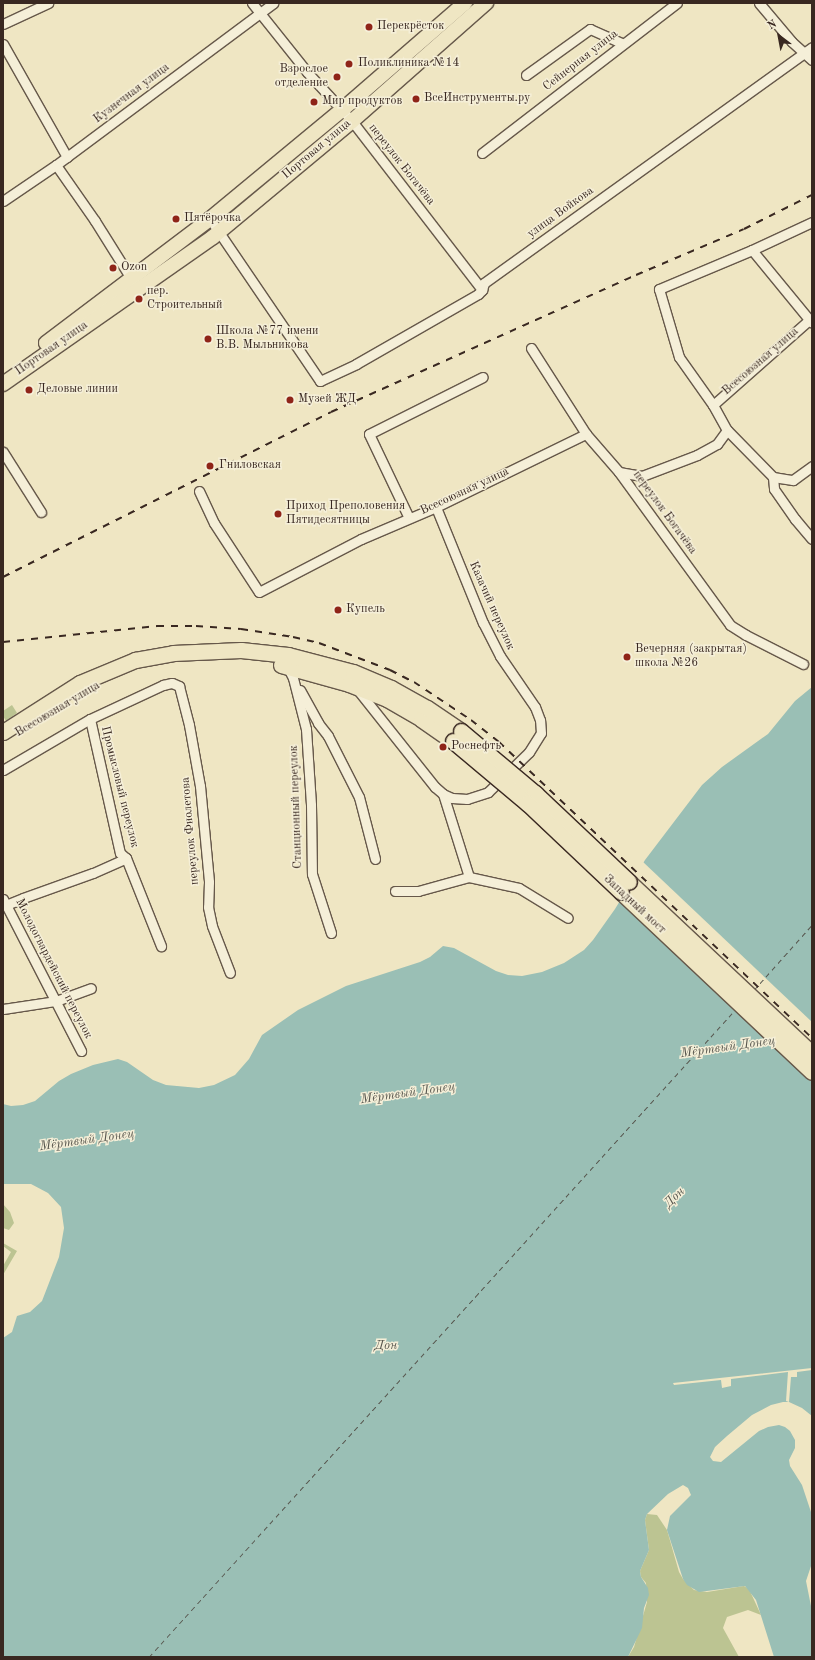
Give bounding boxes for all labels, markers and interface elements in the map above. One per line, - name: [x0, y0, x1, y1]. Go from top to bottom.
- north arrow: [759, 16, 799, 56]
- text: N: [766, 19, 779, 32]
- place label: Перекрёсток: [377, 20, 444, 34]
- marker: Перекрёсток: [364, 22, 374, 32]
- street label: Сейнерная улица: [541, 27, 621, 95]
- place label: Поликлиника №14: [358, 57, 460, 71]
- marker: Поликлиника №14: [343, 58, 355, 70]
- street label: Кузнечная улица: [91, 61, 173, 127]
- place label: Взрослое отделение: [275, 63, 328, 91]
- marker: Взрослое отделение: [331, 71, 343, 83]
- place label: ВсеИнструменты.ру: [424, 92, 530, 106]
- marker: ВсеИнструменты.ру: [411, 94, 421, 104]
- place label: Мир продуктов: [322, 95, 402, 109]
- marker: Мир продуктов: [309, 97, 319, 107]
- street label: Портовая улица: [280, 117, 354, 183]
- street label: переулок Богачёва: [365, 121, 437, 209]
- street label: улица Войкова: [525, 184, 597, 242]
- place label: Пятёрочка: [184, 212, 241, 226]
- marker: Пятёрочка: [171, 214, 181, 224]
- place label: Ozon: [121, 261, 147, 275]
- marker: Ozon: [108, 263, 118, 273]
- place label: пер. Строительный: [147, 285, 222, 313]
- marker: пер. Строительный: [134, 294, 144, 304]
- street label: Портовая улица: [13, 319, 91, 379]
- place label: Школа №77 имени В.В. Мыльникова: [216, 325, 319, 353]
- street label: Всесоюзная улица: [720, 325, 802, 399]
- marker: Школа №77 имени В.В. Мыльникова: [203, 334, 213, 344]
- place label: Деловые линии: [37, 383, 118, 397]
- marker: Деловые линии: [24, 385, 34, 395]
- place label: Музей ЖД: [298, 393, 356, 407]
- marker: Музей ЖД: [285, 395, 295, 405]
- place label: Гниловская: [219, 459, 281, 473]
- marker: Гниловская: [204, 460, 216, 472]
- street label: Всесоюзная улица: [418, 465, 512, 519]
- street label: переулок Богачёва: [629, 469, 699, 557]
- place label: Приход Преполовения Пятидесятницы: [286, 500, 405, 528]
- marker: Приход Преполовения Пятидесятницы: [273, 509, 283, 519]
- street label: Казачий переулок: [465, 559, 517, 653]
- place label: Купель: [346, 603, 385, 617]
- marker: Купель: [333, 605, 343, 615]
- place label: Вечерняя (закрытая) школа №26: [635, 643, 747, 671]
- marker: Вечерняя (закрытая) школа №26: [622, 652, 632, 662]
- street label: Всесоюзная улица: [13, 679, 103, 741]
- street label: Промысловый переулок: [97, 725, 141, 849]
- place label: Роснефть: [451, 740, 501, 754]
- marker: Роснефть: [438, 742, 448, 752]
- street label: Станционный переулок: [288, 745, 306, 869]
- street label: переулок Фиолетова: [179, 776, 203, 886]
- street label: Западный мост: [600, 872, 668, 938]
- street label: Молодогвардейский переулок: [11, 897, 95, 1041]
- water label: Мёртвый Донец: [680, 1034, 776, 1062]
- water label: Мёртвый Донец: [360, 1080, 456, 1108]
- water label: Мёртвый Донец: [39, 1127, 135, 1155]
- water label: Дон: [661, 1184, 689, 1212]
- water label: Дон: [374, 1338, 398, 1354]

